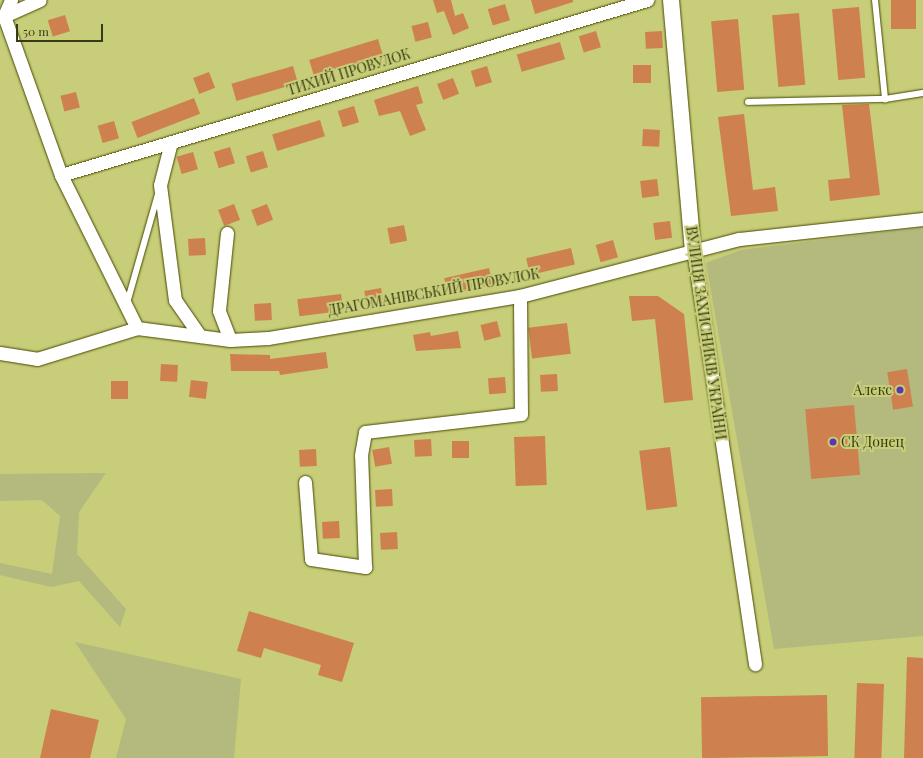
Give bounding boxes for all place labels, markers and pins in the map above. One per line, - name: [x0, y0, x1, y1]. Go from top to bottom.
- place label: Алекс: [854, 382, 892, 398]
- marker: Алекс: [895, 385, 905, 395]
- place label: СК Донец: [841, 434, 904, 450]
- marker: СК Донец: [828, 437, 838, 447]

